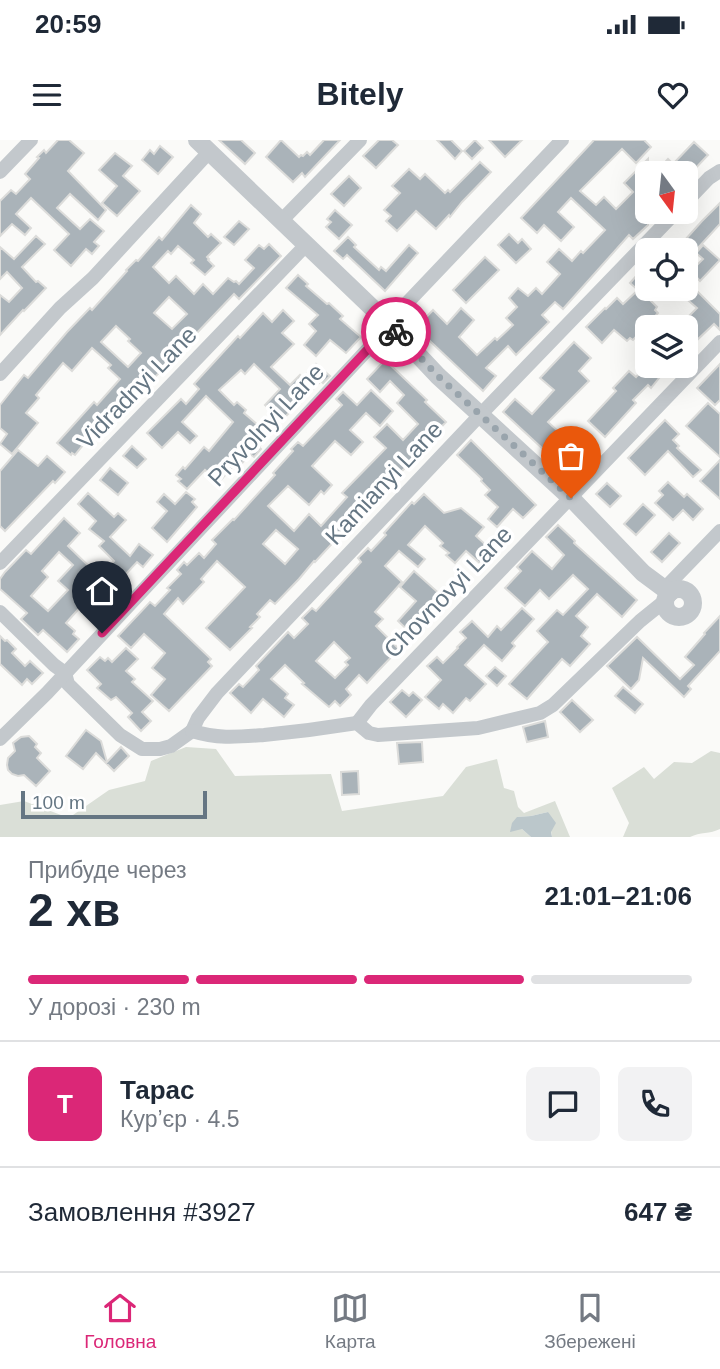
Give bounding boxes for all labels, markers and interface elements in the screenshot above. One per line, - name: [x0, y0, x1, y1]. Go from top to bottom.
- text: 20:59: [35, 9, 102, 39]
- icon: menu: [28, 76, 66, 114]
- text: Bitely: [316, 76, 404, 112]
- icon: heart: [654, 76, 692, 114]
- north arrow: [635, 161, 698, 224]
- map controls: [635, 161, 698, 378]
- button: locate: [635, 238, 698, 301]
- courier: [361, 297, 431, 367]
- icon: bike: [377, 313, 415, 351]
- button: layers: [635, 315, 698, 378]
- street label: Vidradnyi Lane: [71, 321, 202, 454]
- street label: Pryvolnyi Lane: [202, 358, 329, 491]
- street label: Kamianyi Lane: [320, 415, 448, 550]
- pin: [541, 426, 601, 498]
- icon: bag: [552, 437, 590, 475]
- street label: Chovnovyi Lane: [378, 520, 517, 663]
- pin: [72, 561, 132, 633]
- icon: home: [83, 572, 121, 610]
- scale bar: [21, 788, 206, 820]
- text: 100 m: [32, 792, 85, 813]
- text: Прибуде через: [28, 857, 187, 883]
- text: 21:01–21:06: [545, 881, 692, 911]
- text: 2 хв: [28, 884, 120, 936]
- text: У дорозі · 230 m: [28, 994, 201, 1020]
- button: chat: [526, 1067, 600, 1141]
- button: phone: [618, 1067, 692, 1141]
- text: Тарас: [120, 1075, 195, 1105]
- text: Т: [57, 1089, 73, 1119]
- text: Кур’єр · 4.5: [120, 1106, 239, 1132]
- text: Замовлення #3927: [28, 1197, 256, 1227]
- text: 647 ₴: [624, 1197, 692, 1227]
- tab: Головна: [84, 1289, 156, 1353]
- tab: Карта: [325, 1289, 376, 1353]
- tab: Збережені: [544, 1289, 636, 1353]

